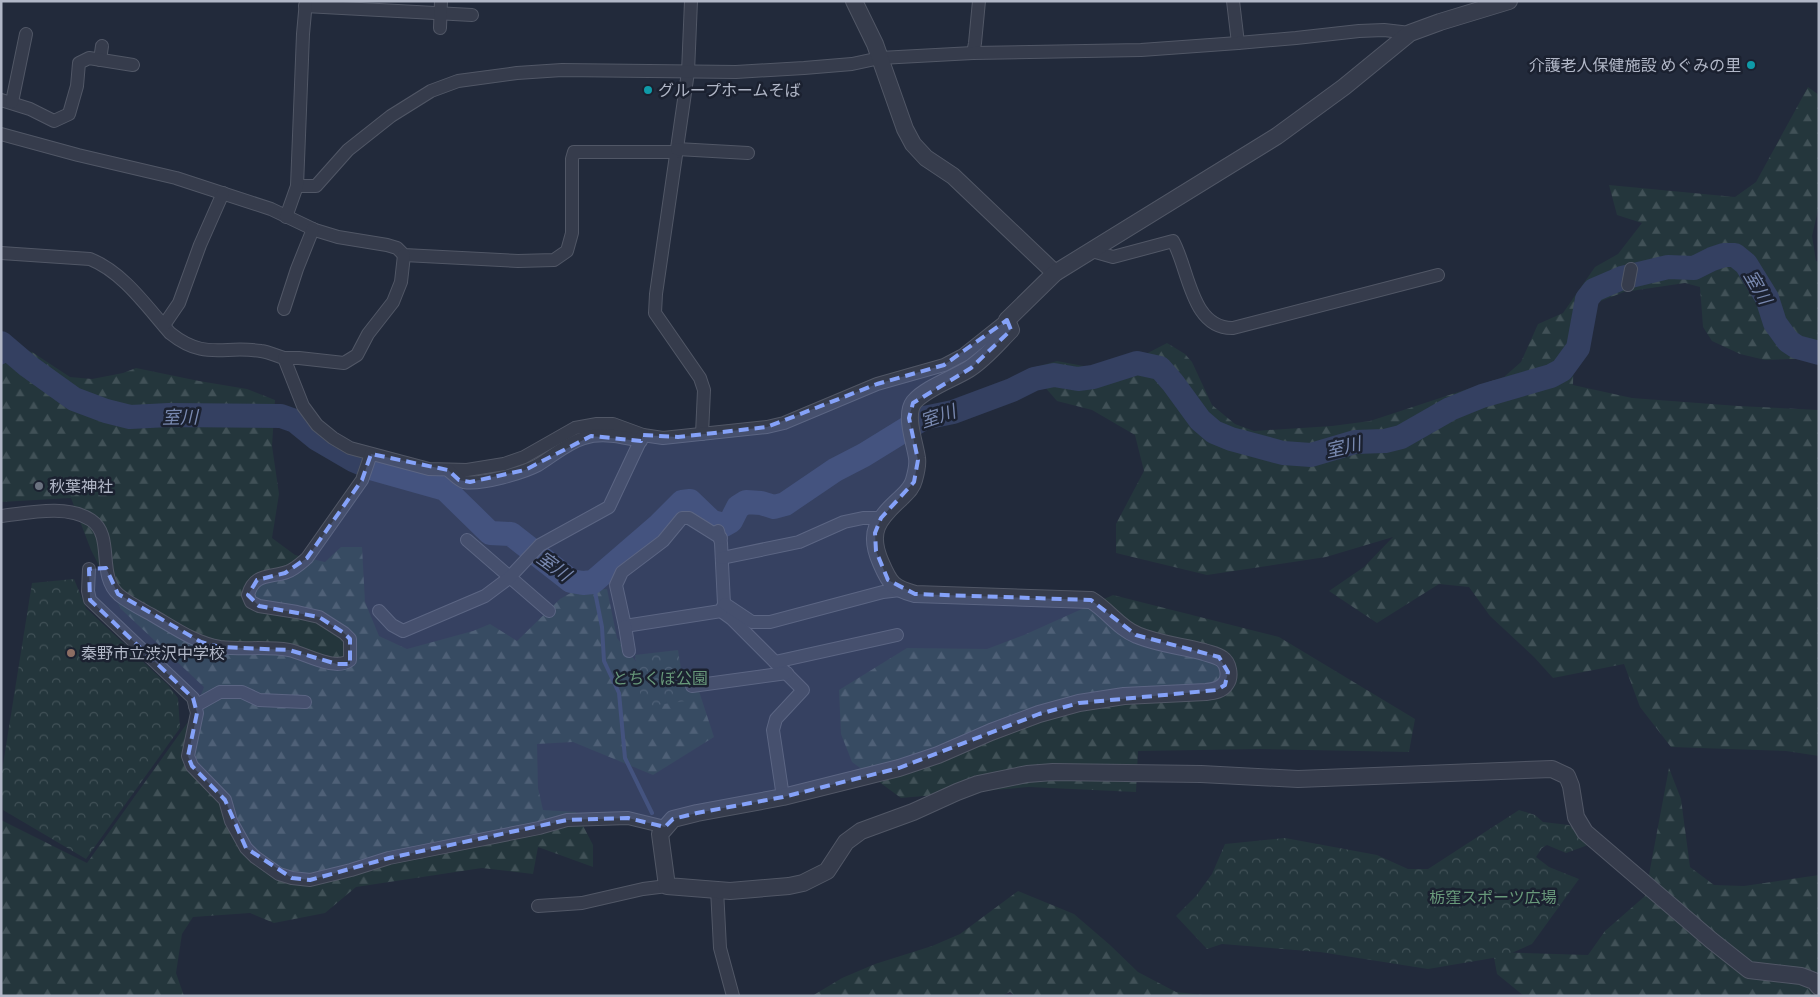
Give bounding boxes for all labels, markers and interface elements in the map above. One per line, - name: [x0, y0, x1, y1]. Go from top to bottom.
- place label: 介護老人保健施設 めぐみの里: [1528, 55, 1741, 76]
- marker: 介護老人保健施設 めぐみの里: [1745, 59, 1757, 71]
- place label: グループホームそば: [658, 80, 801, 101]
- marker: グループホームそば: [642, 84, 654, 96]
- water label: 室川: [1739, 266, 1778, 310]
- water label: 室川: [917, 399, 961, 433]
- water label: 室川: [162, 405, 200, 429]
- water label: 室川: [1323, 431, 1365, 462]
- place label: 秋葉神社: [49, 476, 113, 497]
- marker: 秋葉神社: [33, 480, 45, 492]
- water label: 室川: [533, 546, 577, 587]
- place label: 秦野市立渋沢中学校: [81, 643, 225, 664]
- marker: 秦野市立渋沢中学校: [65, 647, 77, 659]
- park label: とちくぼ公園: [612, 668, 708, 689]
- park label: 栃窪スポーツ広場: [1429, 887, 1557, 908]

